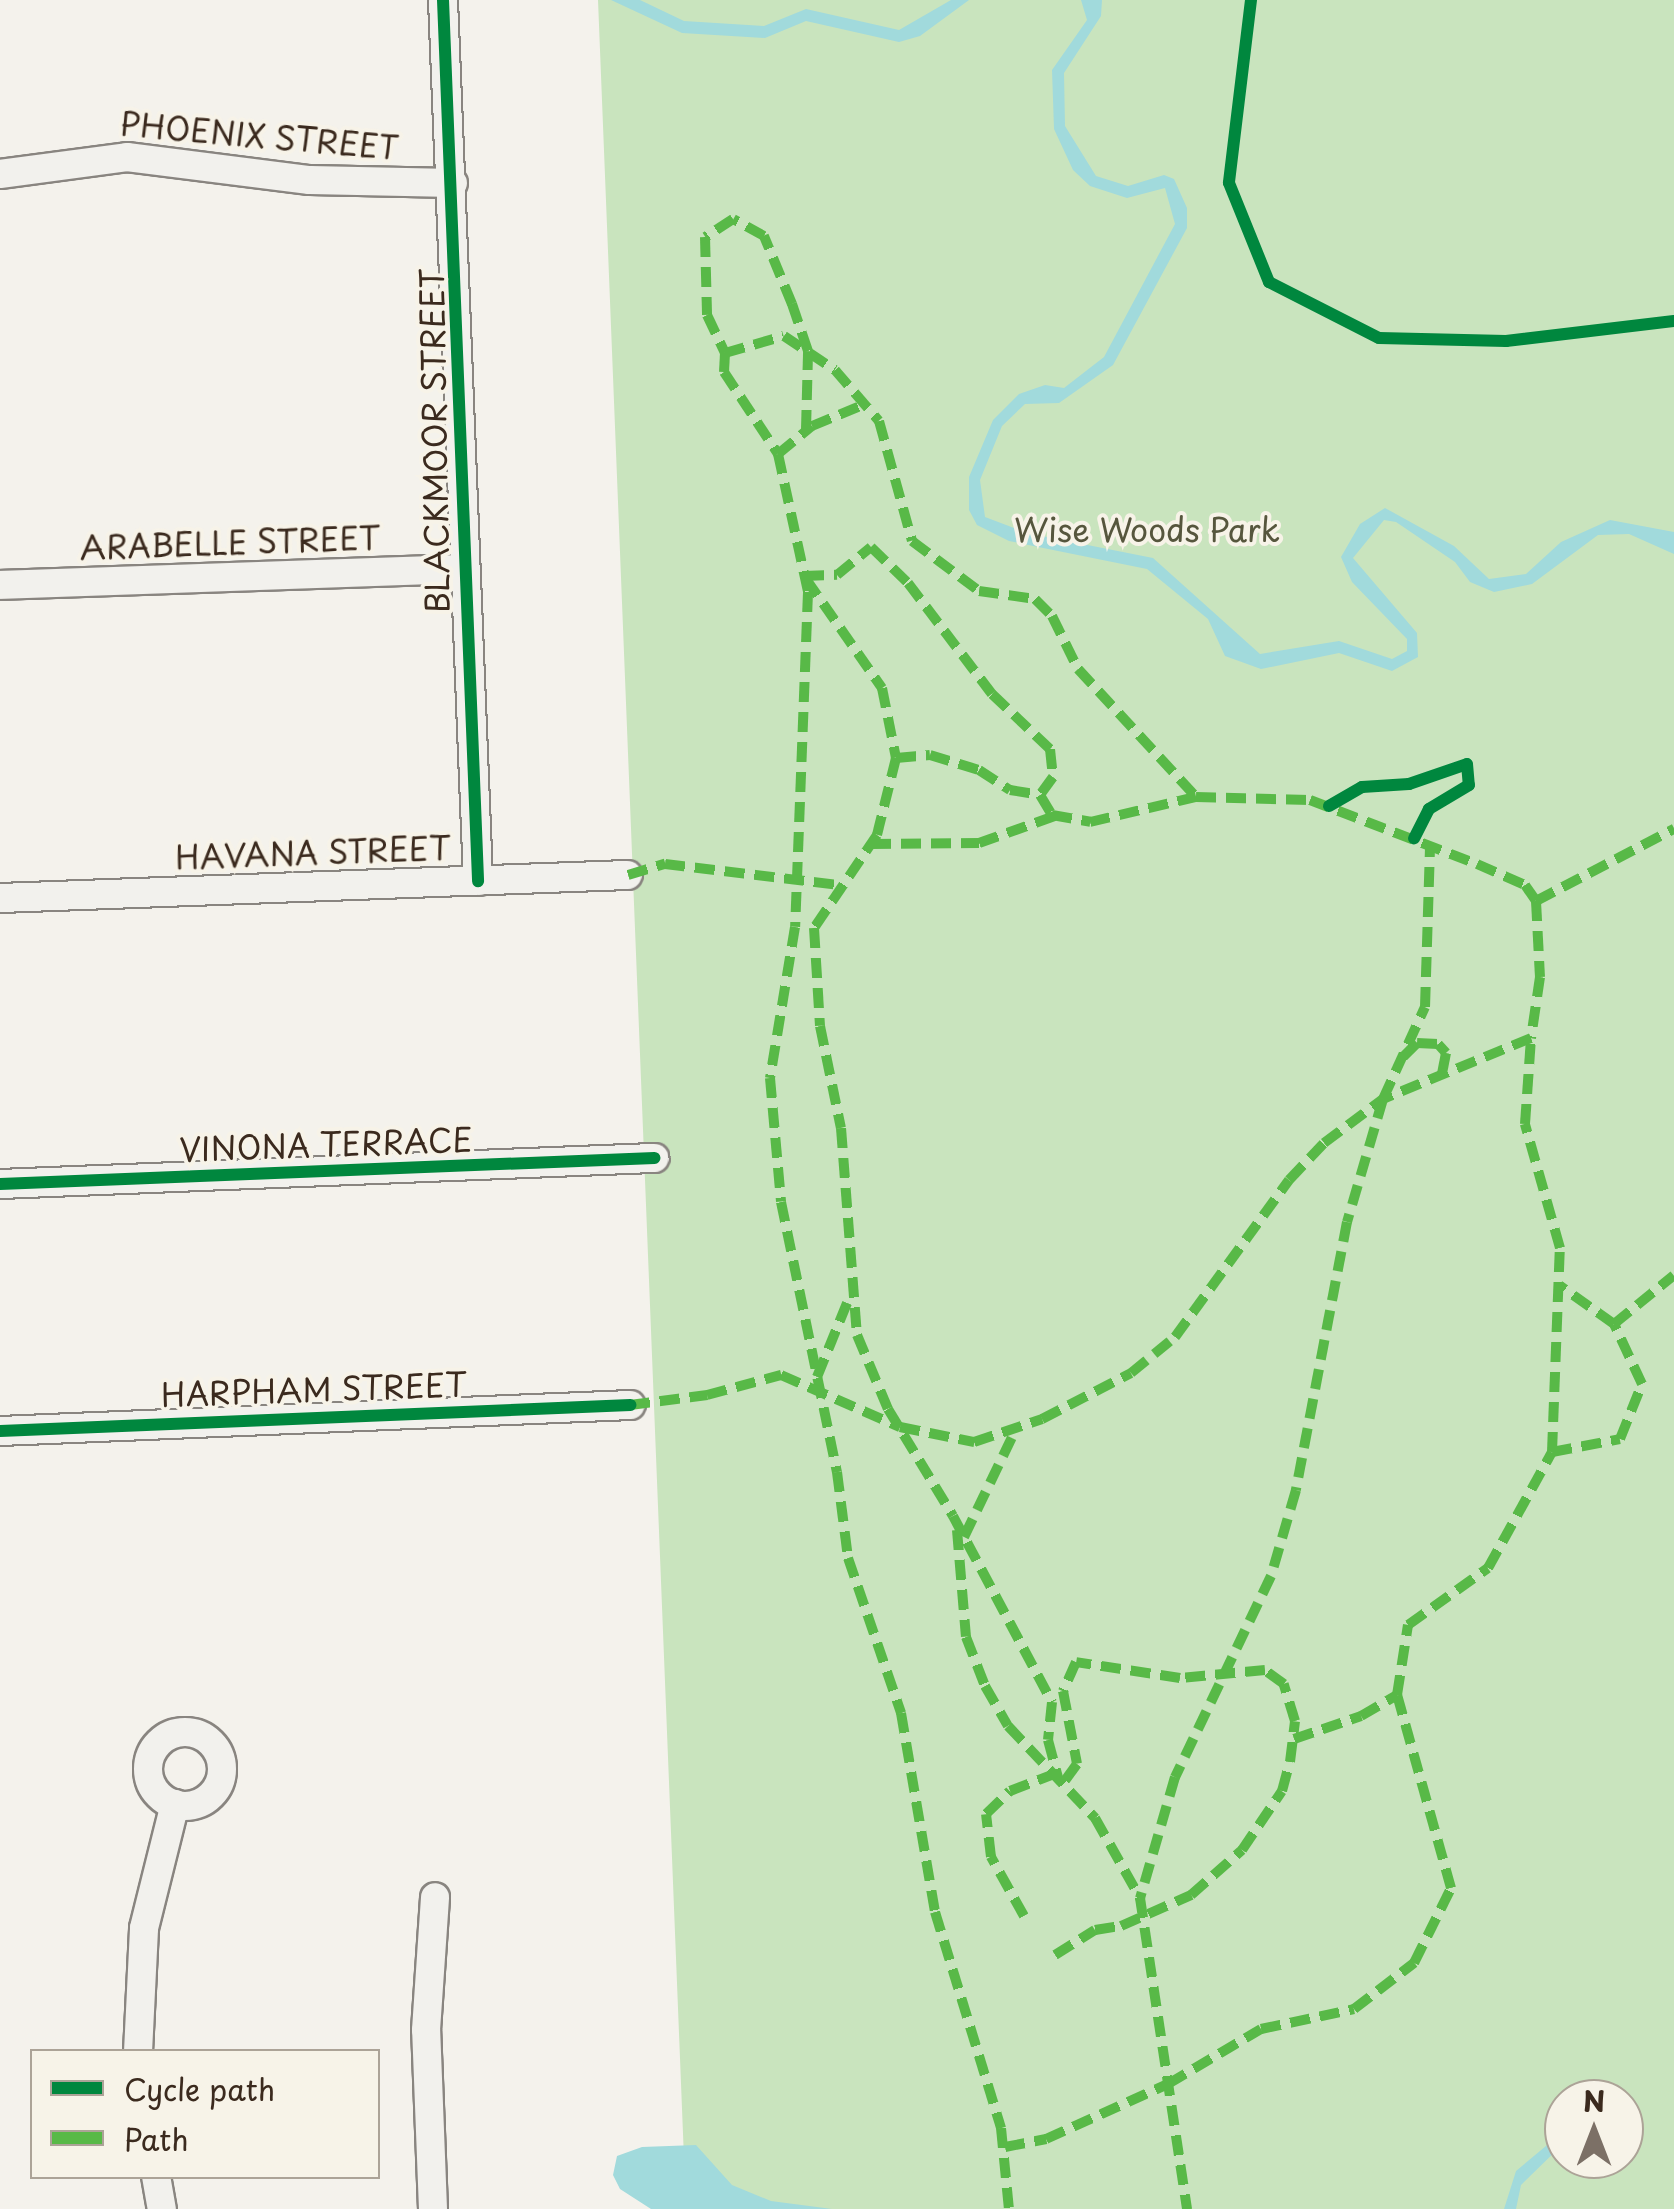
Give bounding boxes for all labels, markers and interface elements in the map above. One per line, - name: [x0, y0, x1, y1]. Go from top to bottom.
- street label: PHOENIX STREET: [117, 104, 401, 166]
- street label: BLACKMOOR STREET: [412, 265, 456, 617]
- park label: Wise Woods Park: [1014, 510, 1280, 548]
- street label: ARABELLE STREET: [76, 517, 384, 567]
- street label: HAVANA STREET: [173, 828, 453, 876]
- street label: VINONA TERRACE: [177, 1120, 475, 1168]
- street label: HARPHAM STREET: [160, 1364, 468, 1414]
- legend: [30, 2049, 380, 2179]
- text: Cycle path: [124, 2066, 275, 2111]
- north arrow: [1544, 2079, 1644, 2179]
- text: N: [1583, 2079, 1605, 2122]
- text: Path: [124, 2116, 189, 2161]

